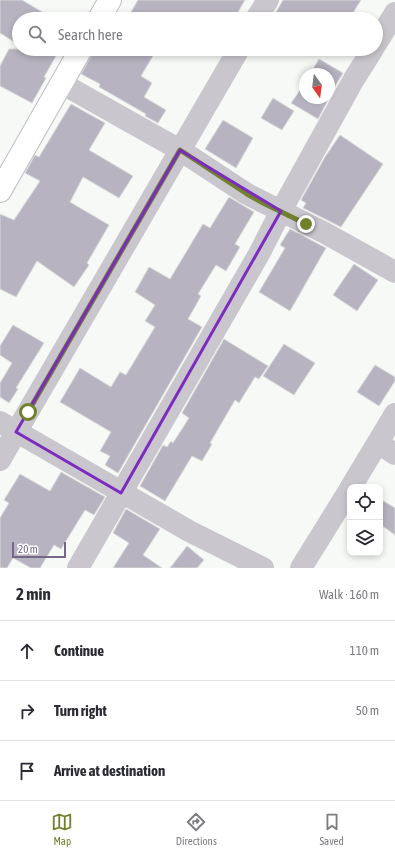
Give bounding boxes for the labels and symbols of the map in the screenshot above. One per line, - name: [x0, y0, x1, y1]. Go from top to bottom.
- north arrow: [299, 68, 335, 104]
- route end: [297, 215, 315, 233]
- route start: [19, 403, 37, 421]
- scale bar: [12, 540, 66, 559]

